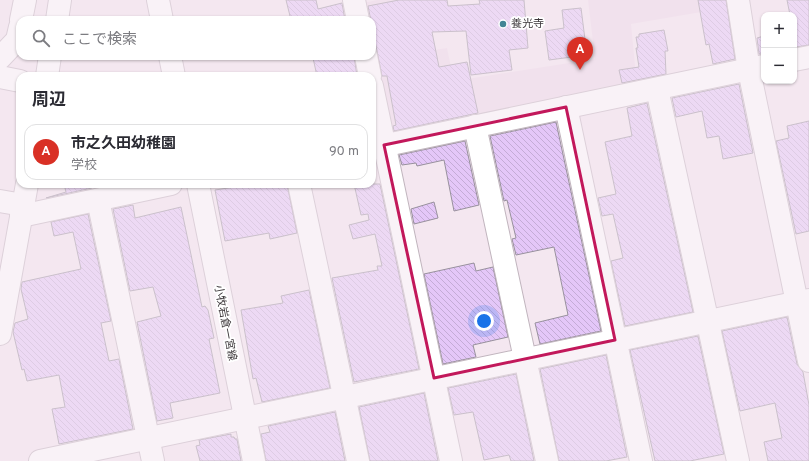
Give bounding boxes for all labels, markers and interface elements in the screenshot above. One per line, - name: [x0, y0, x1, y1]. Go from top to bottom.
- map controls: [761, 12, 797, 84]
- button: +: [761, 12, 797, 48]
- search box: [16, 16, 376, 60]
- place label: 養光寺: [511, 17, 544, 31]
- marker: 養光寺: [498, 19, 508, 29]
- icon: search: [30, 27, 52, 49]
- text: ここで検索: [62, 31, 137, 50]
- pin: A: [567, 37, 593, 70]
- button: −: [761, 48, 797, 84]
- text: 周辺: [32, 90, 66, 112]
- text: 市之久田幼稚園: [71, 135, 176, 154]
- text: A: [41, 144, 51, 160]
- text: 90 m: [329, 144, 359, 160]
- text: 学校: [71, 158, 97, 174]
- street label: 小牧岩倉一宮線: [211, 284, 239, 362]
- your location: [474, 311, 494, 331]

